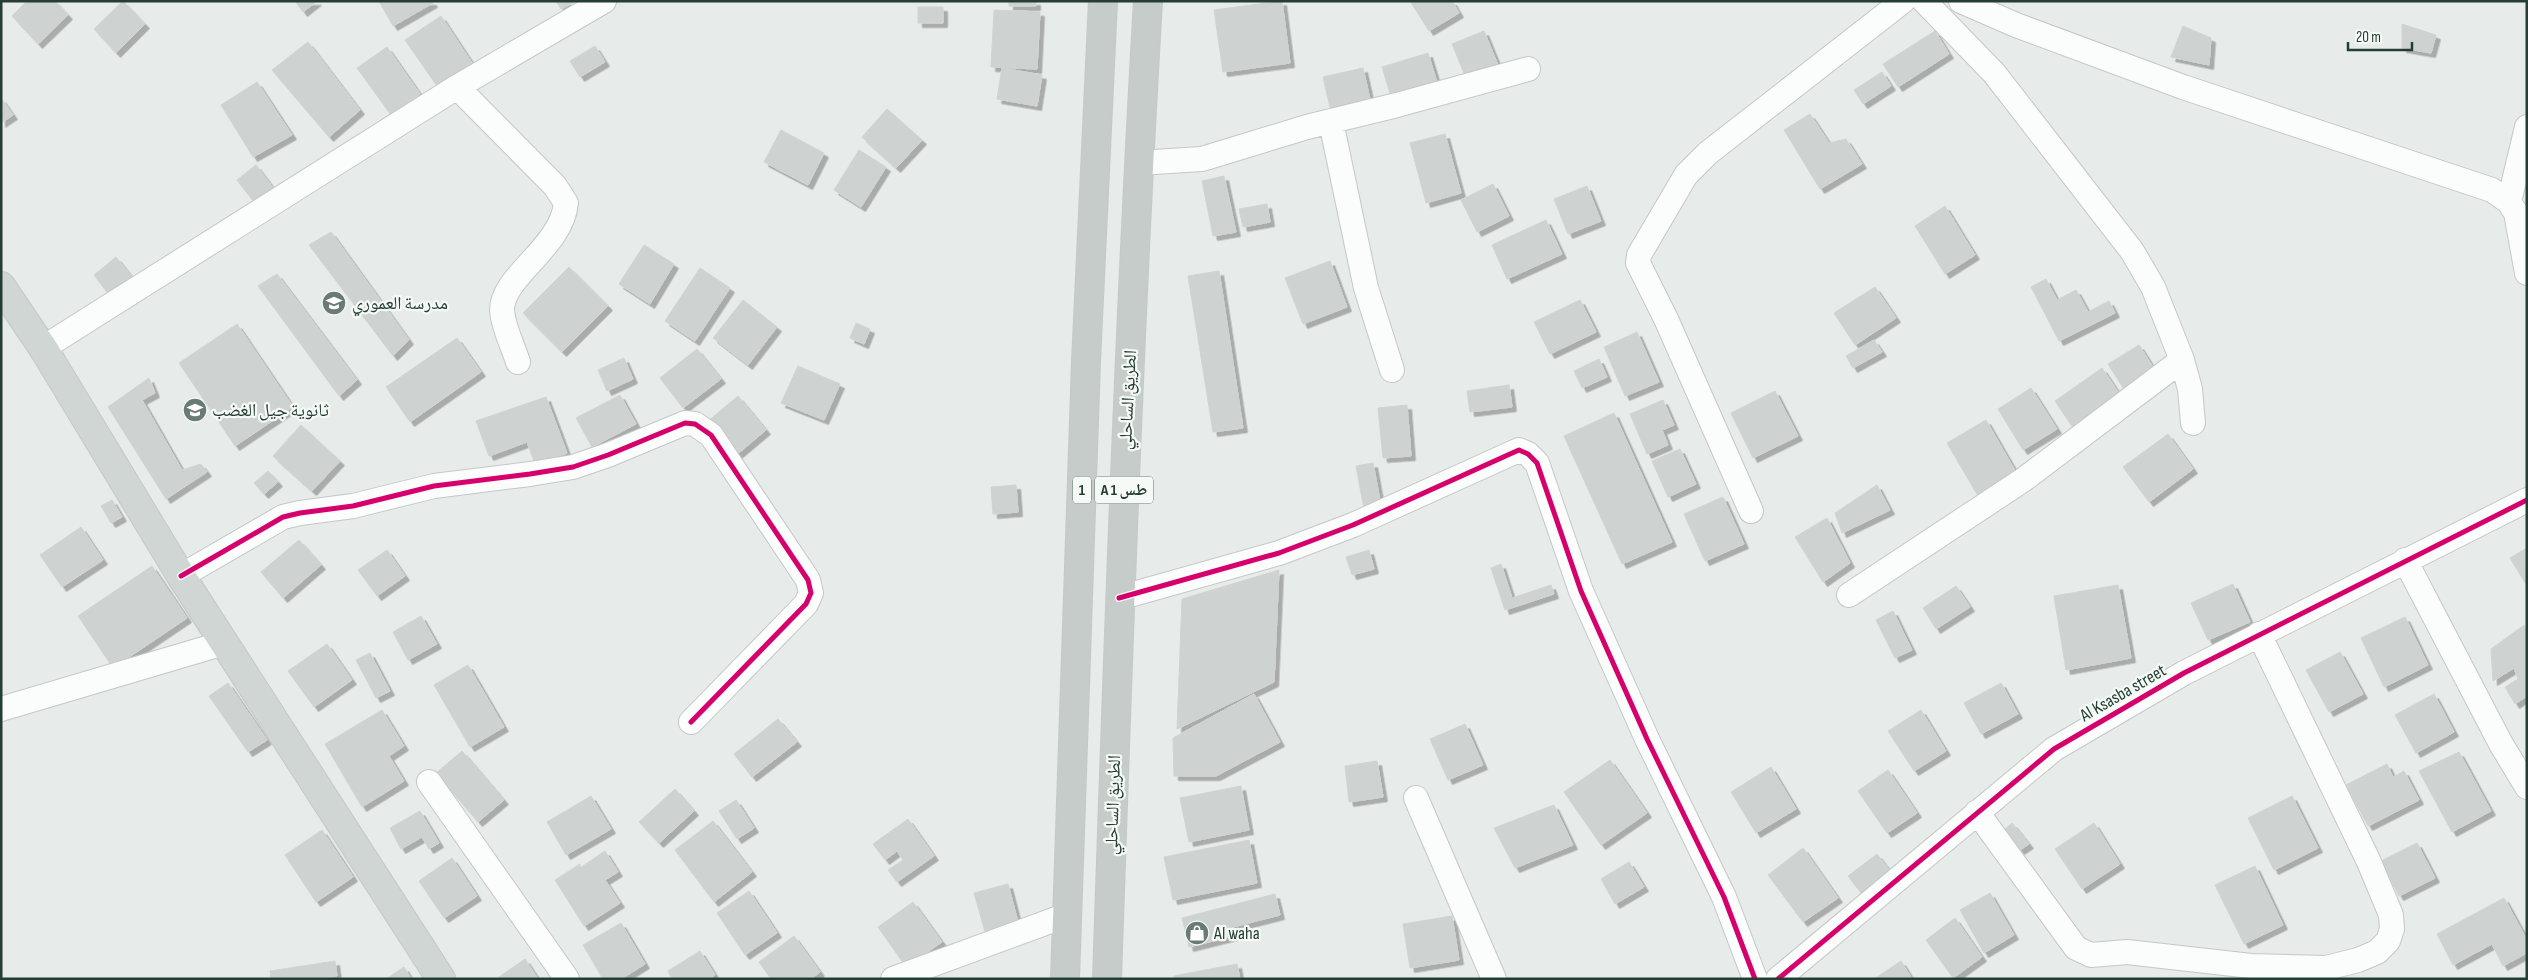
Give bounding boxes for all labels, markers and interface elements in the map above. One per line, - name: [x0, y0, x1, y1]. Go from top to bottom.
- scale bar: [2348, 20, 2412, 52]
- text: 20 m: [2356, 28, 2381, 47]
- school or university icon: مدرسة العموري: [321, 290, 347, 316]
- place label: مدرسة العموري: [352, 293, 448, 317]
- street label: الطريق الساحلي: [1115, 349, 1145, 451]
- school or university icon: ثانوية جيل الغضب: [182, 397, 208, 423]
- place label: ثانوية جيل الغضب: [212, 400, 329, 421]
- road number: 1: [1073, 476, 1091, 504]
- road number: A 1 طس: [1095, 476, 1153, 504]
- street label: Al Ksasba street: [2075, 660, 2170, 727]
- street label: الطريق الساحلي: [1101, 755, 1129, 856]
- shop icon: Al waha: [1184, 920, 1210, 946]
- place label: Al waha: [1213, 923, 1260, 944]

